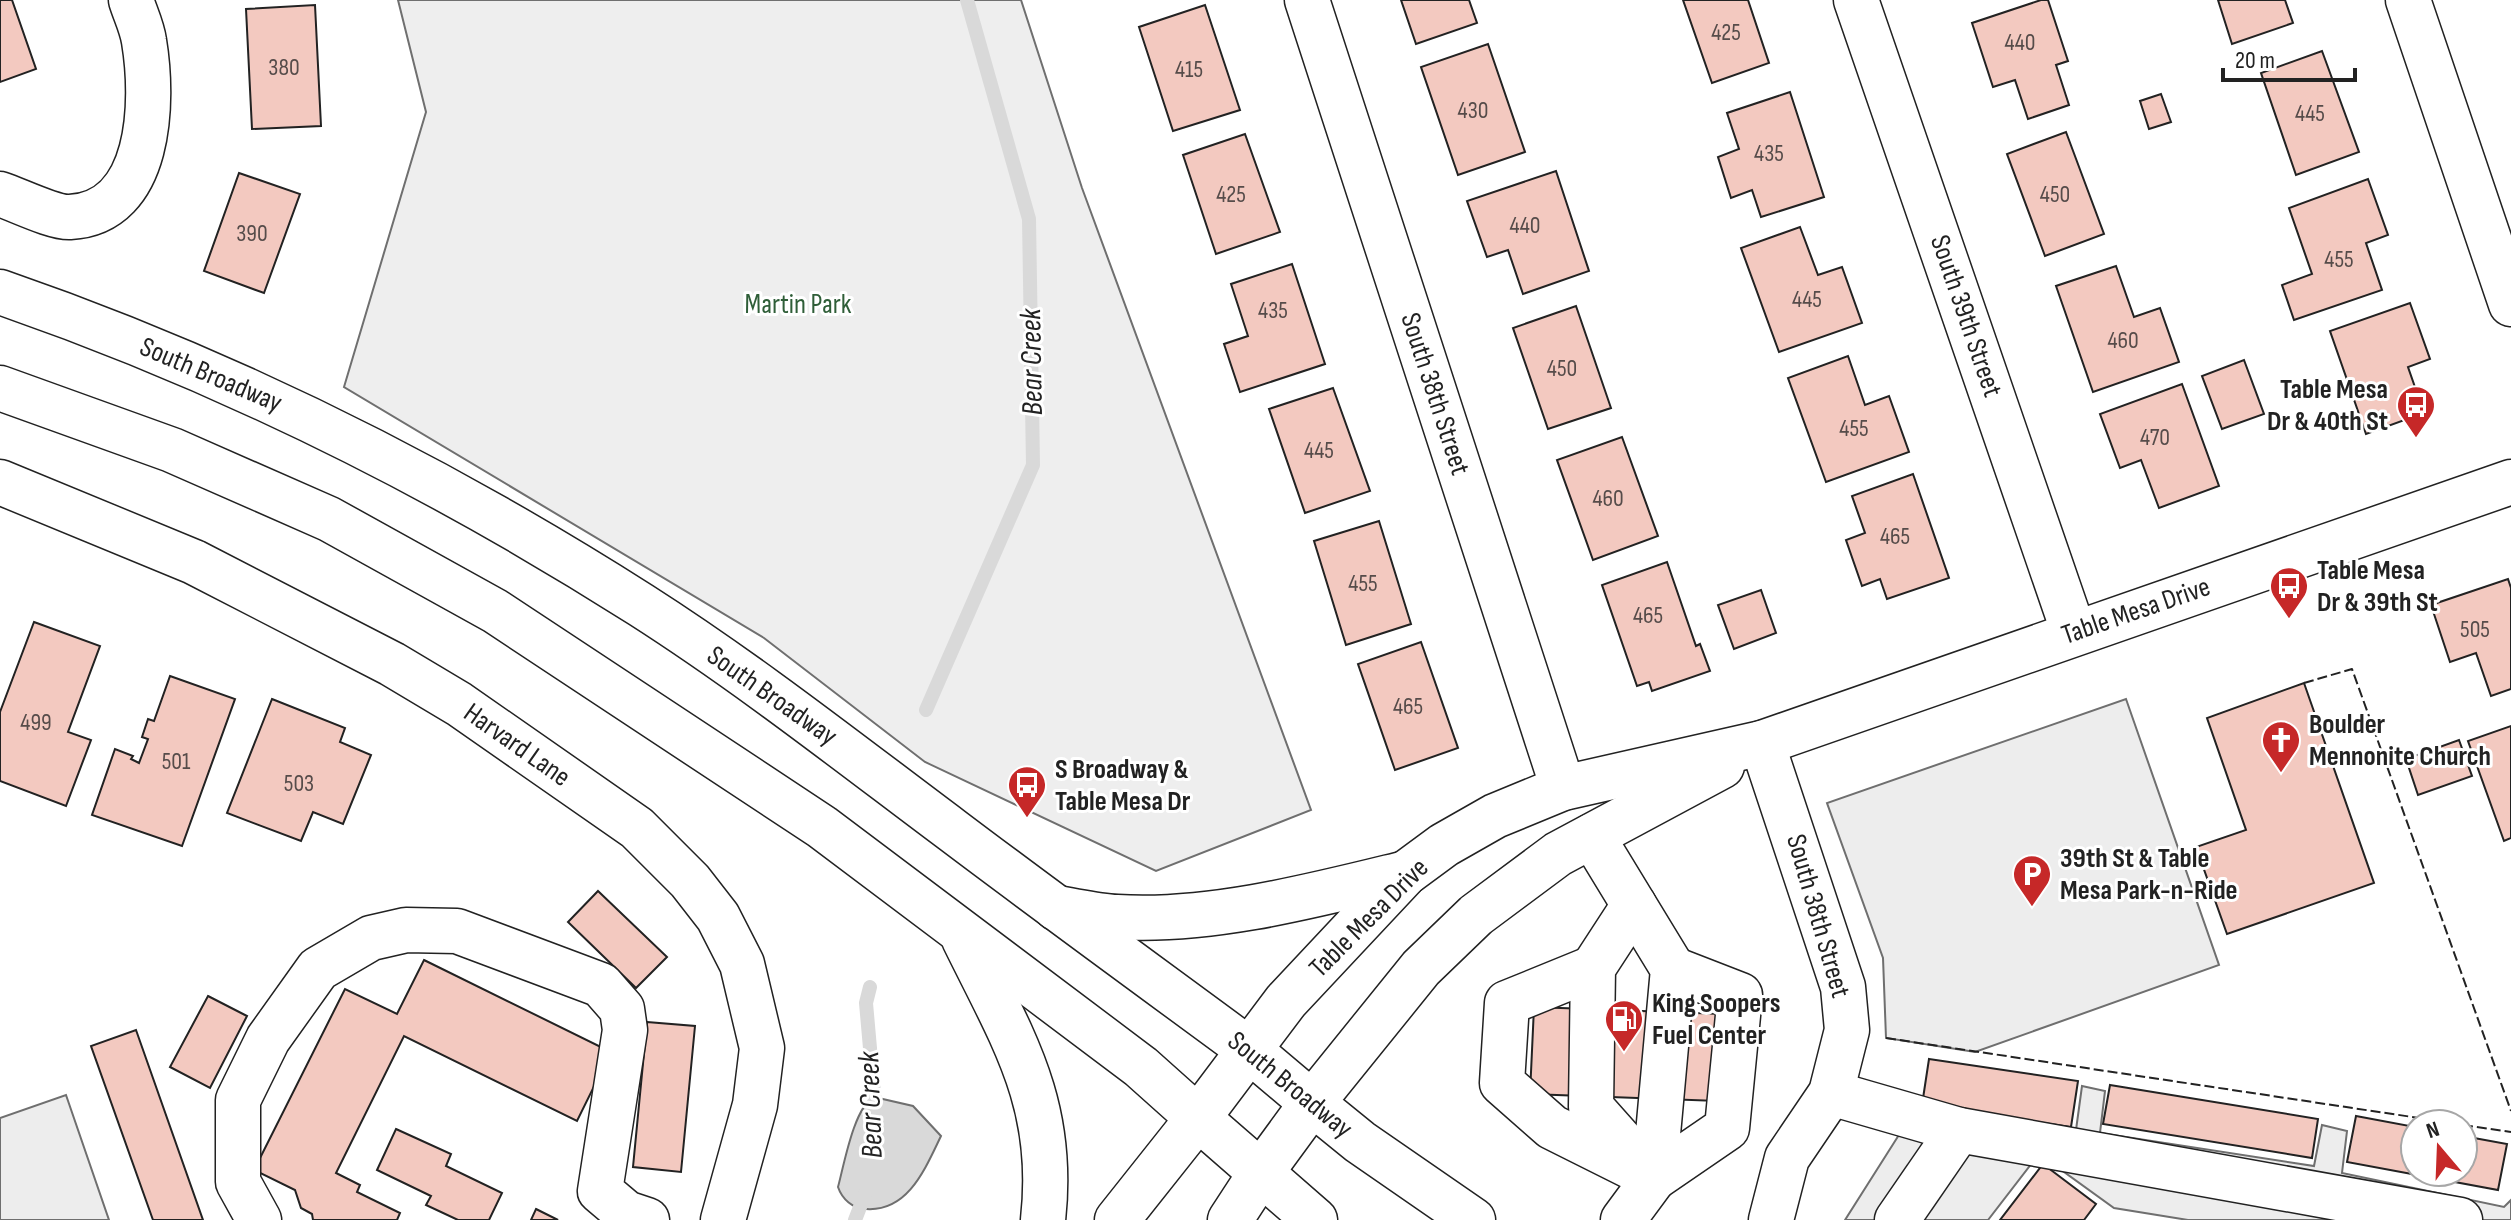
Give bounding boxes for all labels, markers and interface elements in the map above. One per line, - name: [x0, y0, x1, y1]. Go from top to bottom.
- house number: 425: [1711, 18, 1741, 47]
- house number: 440: [2005, 28, 2035, 57]
- scale bar: [2223, 32, 2355, 82]
- text: 20 m: [2235, 46, 2275, 75]
- house number: 380: [268, 53, 300, 82]
- house number: 415: [1175, 55, 1203, 84]
- house number: 430: [1458, 96, 1488, 125]
- house number: 445: [2295, 99, 2325, 128]
- house number: 435: [1754, 139, 1784, 168]
- house number: 425: [1216, 180, 1246, 209]
- house number: 450: [2040, 180, 2070, 209]
- house number: 440: [1510, 211, 1540, 240]
- house number: 390: [236, 219, 268, 248]
- street label: South 39th Street: [1923, 231, 2009, 401]
- house number: 455: [2324, 245, 2354, 274]
- house number: 445: [1792, 285, 1822, 314]
- park label: Martin Park: [745, 288, 852, 321]
- house number: 435: [1258, 296, 1288, 325]
- water label: Bear Creek: [1013, 307, 1051, 416]
- street label: South 38th Street: [1393, 309, 1477, 479]
- house number: 460: [2107, 326, 2139, 355]
- street label: South Broadway: [135, 330, 287, 420]
- house number: 450: [1547, 354, 1577, 383]
- place label: Table Mesa Dr & 40th St: [2267, 373, 2388, 438]
- bus stop icon: Table Mesa Dr & 40th St: [2395, 384, 2437, 439]
- house number: 455: [1839, 414, 1869, 443]
- house number: 470: [2140, 423, 2170, 452]
- house number: 445: [1304, 436, 1334, 465]
- house number: 460: [1592, 484, 1624, 513]
- house number: 465: [1880, 522, 1910, 551]
- place label: Table Mesa Dr & 39th St: [2317, 554, 2438, 619]
- bus stop icon: Table Mesa Dr & 39th St: [2268, 565, 2310, 620]
- house number: 455: [1348, 569, 1378, 598]
- street label: Table Mesa Drive: [2057, 570, 2215, 652]
- house number: 465: [1633, 601, 1663, 630]
- house number: 505: [2460, 615, 2490, 644]
- street label: South Broadway: [701, 639, 844, 753]
- house number: 465: [1393, 692, 1423, 721]
- street label: Harvard Lane: [457, 696, 577, 794]
- house number: 499: [20, 708, 52, 737]
- place label: Boulder Mennonite Church: [2309, 708, 2491, 773]
- church icon: Boulder Mennonite Church: [2260, 719, 2302, 774]
- house number: 501: [162, 747, 191, 776]
- place label: S Broadway & Table Mesa Dr: [1055, 753, 1191, 818]
- bus stop icon: S Broadway & Table Mesa Dr: [1006, 764, 1048, 819]
- house number: 503: [284, 769, 314, 798]
- street label: South 38th Street: [1779, 831, 1857, 1001]
- place label: 39th St & Table Mesa Park-n-Ride: [2060, 842, 2238, 907]
- street label: Table Mesa Drive: [1303, 852, 1435, 984]
- parking icon: 39th St & Table Mesa Park-n-Ride: [2011, 853, 2053, 908]
- place label: King Soopers Fuel Center: [1652, 987, 1780, 1052]
- fuel station icon: King Soopers Fuel Center: [1603, 998, 1645, 1053]
- street label: South Broadway: [1221, 1025, 1359, 1145]
- water label: Bear Creek: [851, 1050, 891, 1159]
- north arrow: [2399, 1108, 2479, 1188]
- text: N: [2423, 1116, 2443, 1145]

